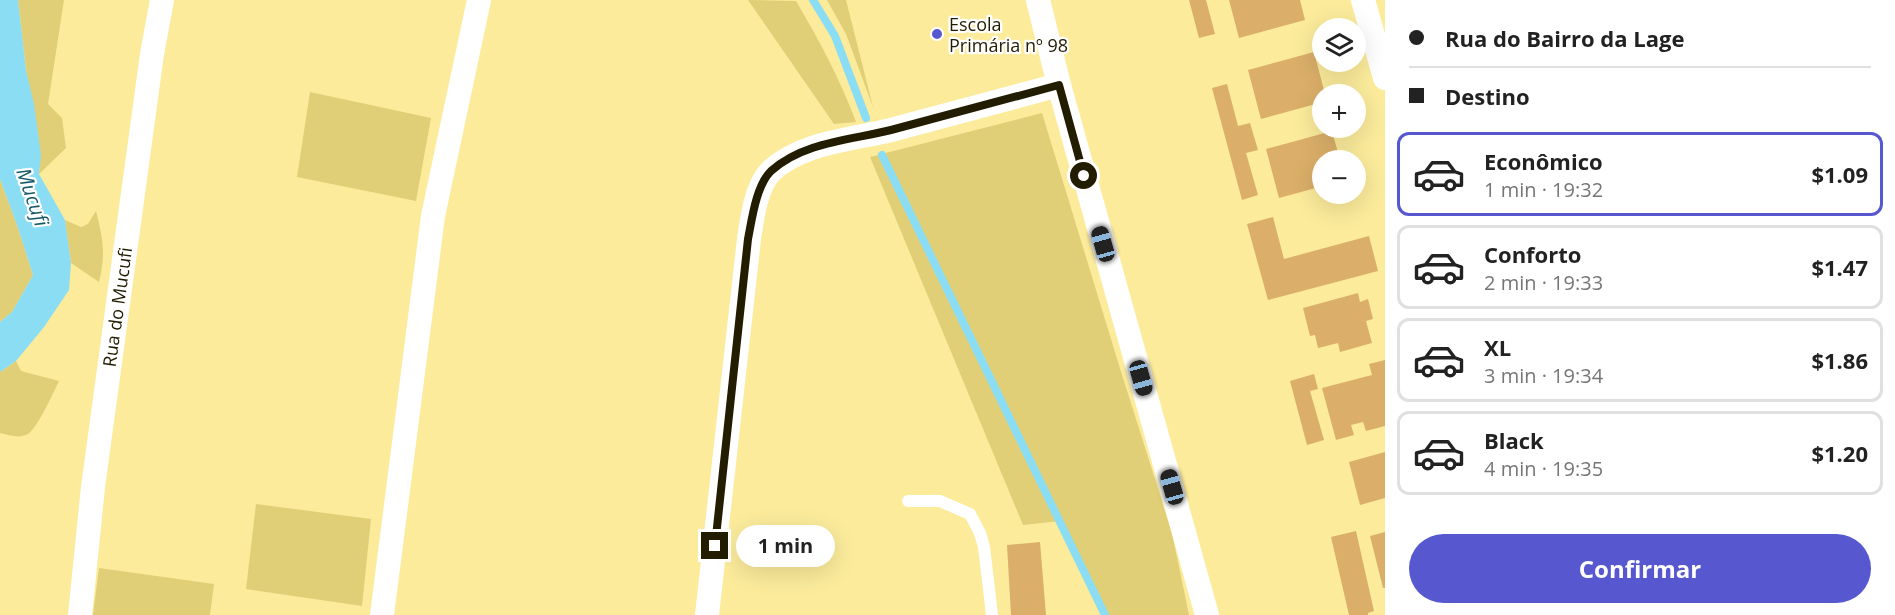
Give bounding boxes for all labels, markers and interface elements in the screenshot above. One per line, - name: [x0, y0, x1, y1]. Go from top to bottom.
- place label: Escola Primária nº 98: [949, 12, 1068, 57]
- map controls: [1312, 18, 1366, 204]
- button: layers: [1312, 18, 1366, 72]
- text: Rua do Bairro da Lage: [1445, 23, 1684, 53]
- marker: Escola Primária nº 98: [930, 27, 944, 41]
- text: Destino: [1445, 81, 1530, 111]
- button: +: [1312, 84, 1366, 138]
- text: Econômico: [1484, 146, 1603, 176]
- icon: car: [1412, 147, 1466, 201]
- button: −: [1312, 150, 1366, 204]
- text: $1.09: [1811, 159, 1868, 189]
- route start: [1070, 162, 1097, 189]
- water label: Mucufi: [10, 164, 56, 230]
- text: 1 min · 19:32: [1484, 176, 1603, 203]
- car: [1089, 224, 1117, 264]
- text: Conforto: [1484, 239, 1581, 269]
- icon: car: [1412, 240, 1466, 294]
- street label: Rua do Mucufi: [97, 245, 137, 369]
- text: $1.47: [1811, 252, 1868, 282]
- text: 2 min · 19:33: [1484, 269, 1603, 296]
- text: XL: [1484, 332, 1511, 362]
- icon: car: [1412, 333, 1466, 387]
- text: $1.86: [1811, 345, 1868, 375]
- car: [1127, 358, 1155, 398]
- text: 3 min · 19:34: [1484, 362, 1603, 389]
- text: Black: [1484, 425, 1544, 455]
- icon: car: [1412, 426, 1466, 480]
- text: $1.20: [1811, 438, 1868, 468]
- text: 4 min · 19:35: [1484, 455, 1603, 482]
- car: [1158, 467, 1186, 507]
- callout: 1 min: [736, 525, 835, 567]
- route end: [701, 532, 728, 559]
- text: 1 min: [758, 532, 813, 559]
- button: Confirmar: [1409, 534, 1871, 603]

